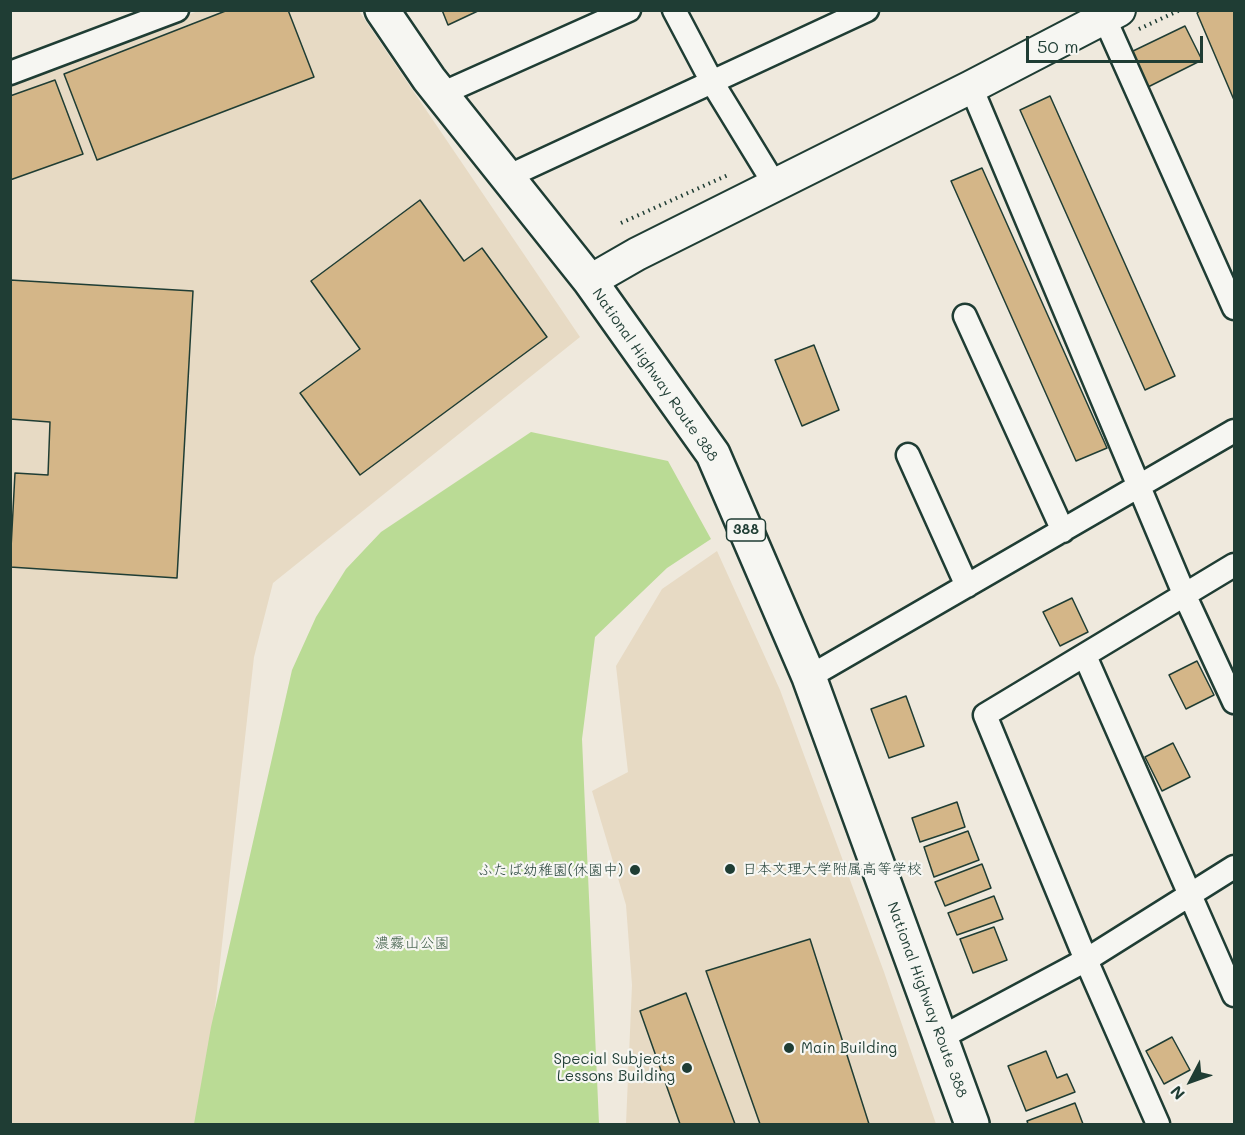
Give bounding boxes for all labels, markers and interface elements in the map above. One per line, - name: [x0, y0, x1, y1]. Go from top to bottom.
- scale bar: [1029, 24, 1206, 62]
- text: 50 m: [1037, 34, 1079, 58]
- street label: National Highway Route 388: [588, 285, 722, 465]
- road number: 388: [726, 519, 766, 541]
- place label: 日本文理大学附属高等学校: [742, 860, 922, 878]
- place label: ふたば幼稚園(休園中): [478, 861, 623, 879]
- marker: 日本文理大学附属高等学校: [723, 862, 737, 876]
- marker: ふたば幼稚園(休園中): [628, 863, 642, 877]
- street label: National Highway Route 388: [883, 900, 971, 1100]
- park label: 濃霧山公園: [375, 934, 449, 952]
- place label: Main Building: [801, 1039, 897, 1057]
- marker: Main Building: [782, 1041, 796, 1055]
- place label: Special Subjects Lessons Building: [553, 1050, 675, 1085]
- north arrow: [1161, 1051, 1221, 1111]
- marker: Special Subjects Lessons Building: [680, 1061, 694, 1075]
- text: N: [1165, 1082, 1189, 1105]

